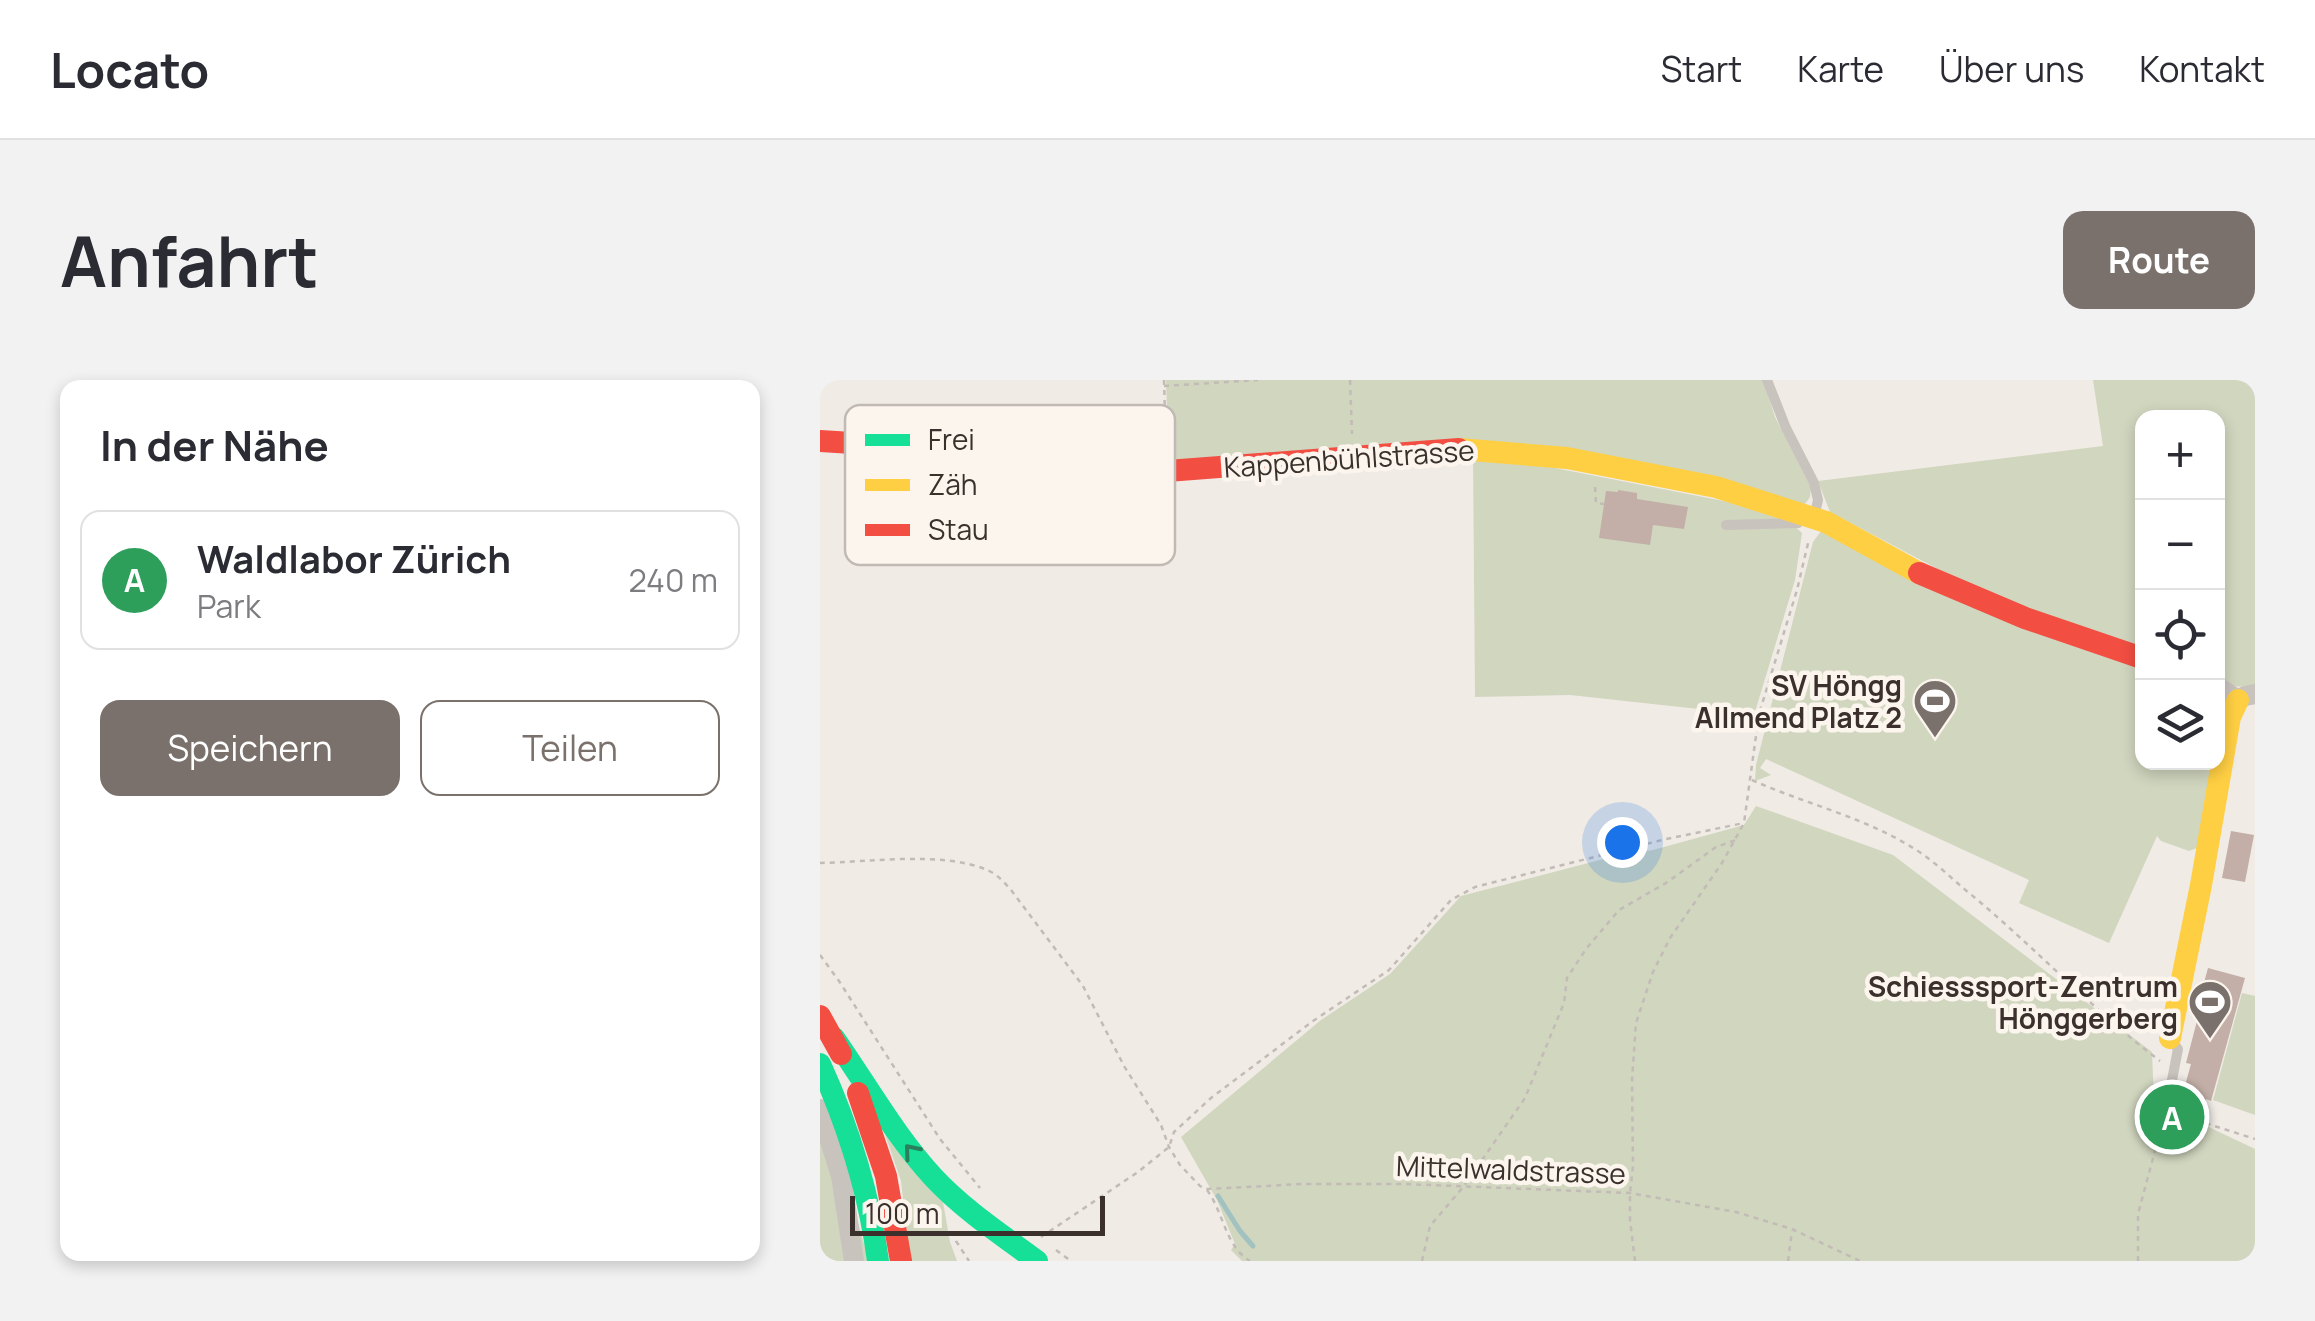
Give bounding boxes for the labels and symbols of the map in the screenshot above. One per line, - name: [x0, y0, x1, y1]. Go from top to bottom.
- legend: [845, 405, 1175, 565]
- text: Frei: [928, 420, 975, 458]
- street label: Kappenbühlstrasse: [1222, 430, 1476, 486]
- text: Zäh: [928, 465, 977, 503]
- text: Stau: [928, 510, 989, 548]
- place label: SV Höngg Allmend Platz 2: [1695, 666, 1902, 736]
- sports icon: SV Höngg Allmend Platz 2: [1912, 678, 1958, 739]
- your location: [1597, 817, 1648, 868]
- place label: Schiesssport-Zentrum Hönggerberg: [1868, 967, 2178, 1037]
- sports icon: Schiesssport-Zentrum Hönggerberg: [2187, 979, 2233, 1040]
- pin: A: [2140, 1080, 2204, 1154]
- one-way arrow: [905, 1145, 923, 1163]
- street label: Mittelwaldstrasse: [1395, 1146, 1627, 1192]
- scale bar: [850, 1191, 1105, 1236]

